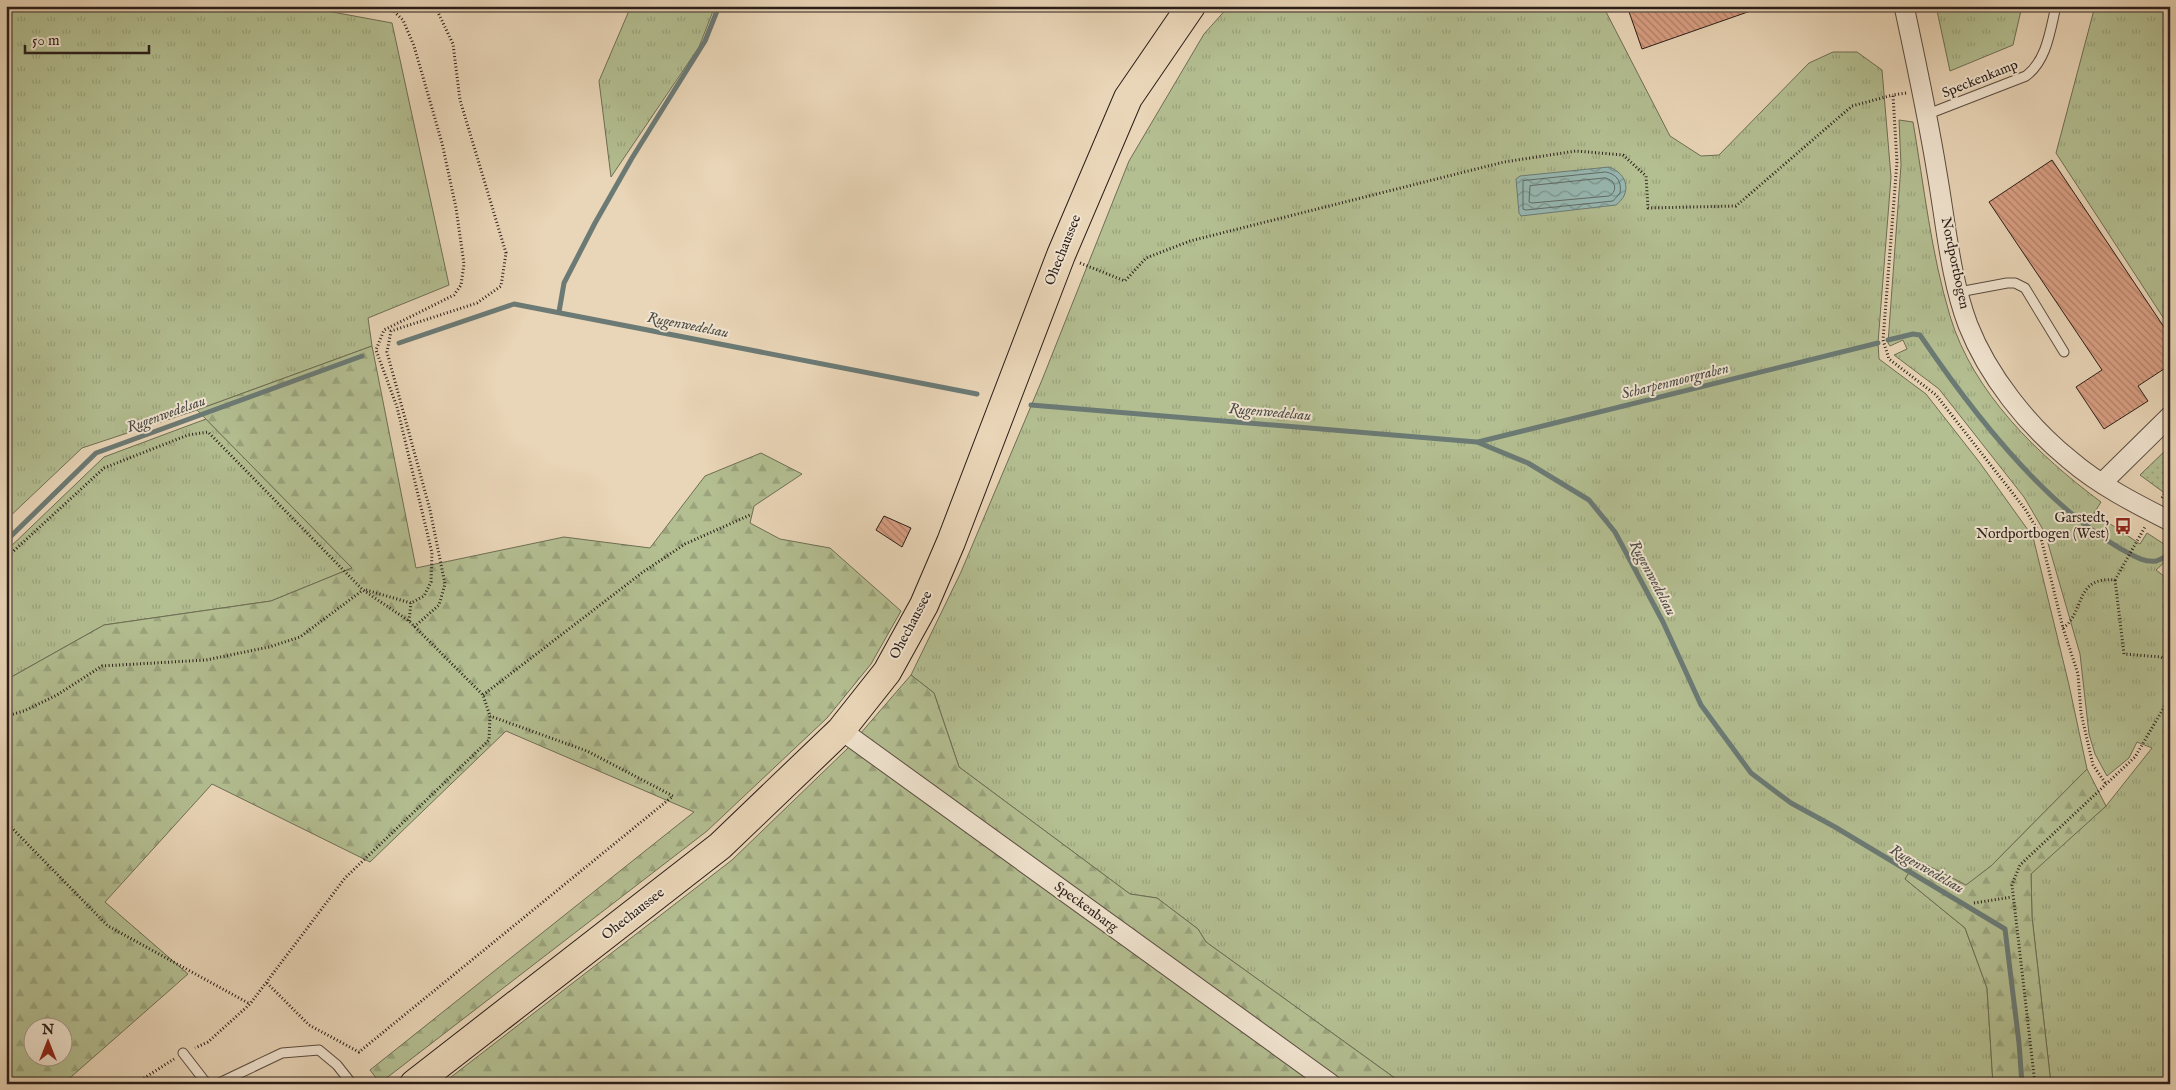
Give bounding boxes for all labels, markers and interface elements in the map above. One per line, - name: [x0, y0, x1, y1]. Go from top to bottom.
- scale bar: [25, 22, 149, 54]
- text: 50 m: [32, 31, 60, 50]
- street label: Speckenkamp: [1939, 55, 2021, 102]
- street label: Ohechaussee: [1041, 211, 1086, 288]
- street label: Nordportbogen: [1936, 215, 1974, 311]
- water label: Rugenwedelsau: [645, 308, 730, 343]
- water label: Scharpenmoorgraben: [1619, 358, 1731, 404]
- water label: Rugenwedelsau: [124, 391, 209, 438]
- water label: Rugenwedelsau: [1228, 399, 1312, 426]
- place label: Garstedt, Nordportbogen (West): [1976, 509, 2109, 543]
- bus stop icon: Garstedt, Nordportbogen (West): [2113, 516, 2133, 536]
- water label: Rugenwedelsau: [1624, 537, 1681, 620]
- street label: Ohechaussee: [885, 587, 937, 662]
- water label: Rugenwedelsau: [1886, 840, 1968, 899]
- street label: Speckenbarg: [1050, 878, 1122, 936]
- street label: Ohechaussee: [598, 883, 669, 944]
- north arrow: [22, 1018, 72, 1068]
- text: N: [41, 1021, 54, 1039]

